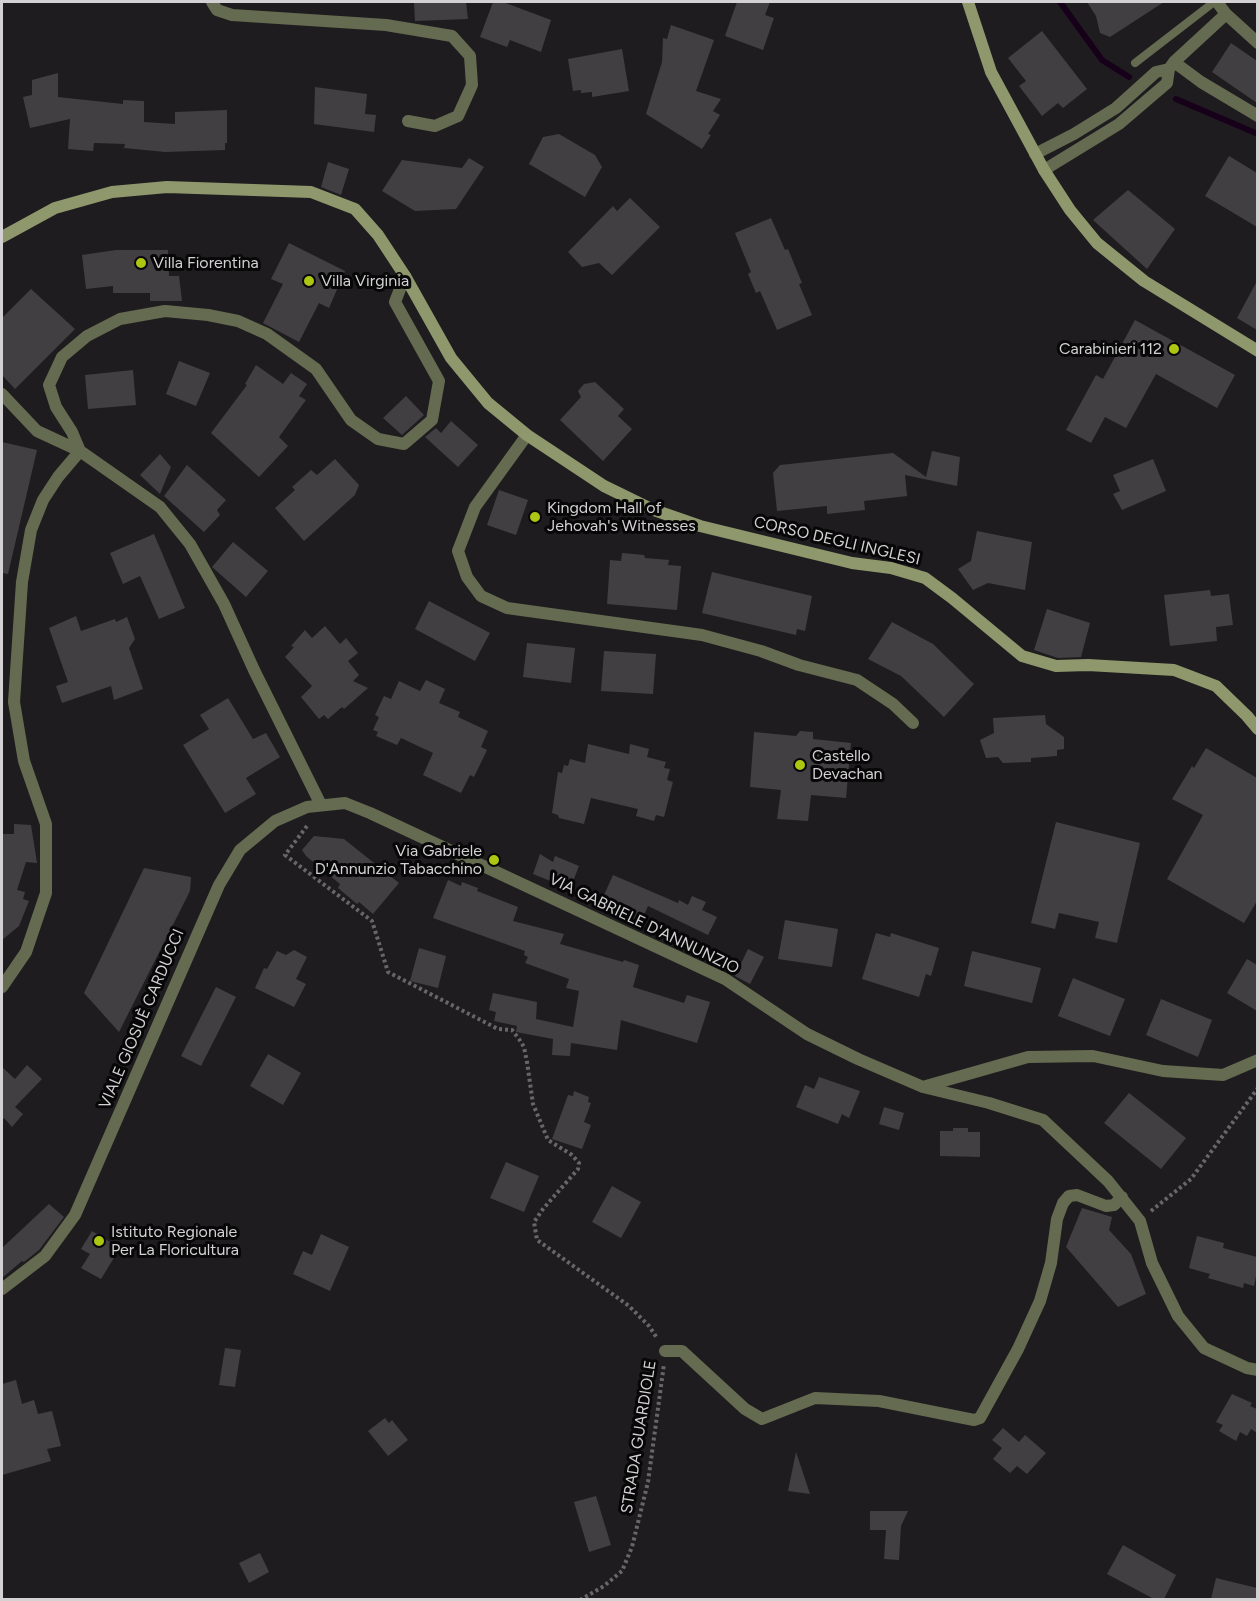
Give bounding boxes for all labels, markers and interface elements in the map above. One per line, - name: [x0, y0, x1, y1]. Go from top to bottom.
- place label: Villa Fiorentina: [153, 253, 259, 273]
- marker: Villa Fiorentina: [134, 256, 148, 270]
- place label: Villa Virginia: [321, 271, 409, 291]
- marker: Villa Virginia: [302, 274, 316, 288]
- place label: Carabinieri 112: [1059, 339, 1162, 359]
- marker: Carabinieri 112: [1167, 342, 1181, 356]
- place label: Kingdom Hall of Jehovah's Witnesses: [547, 498, 696, 536]
- marker: Kingdom Hall of Jehovah's Witnesses: [528, 510, 542, 524]
- street label: CORSO DEGLI INGLESI: [752, 512, 922, 570]
- place label: Castello Devachan: [812, 746, 882, 784]
- marker: Castello Devachan: [793, 758, 807, 772]
- place label: Via Gabriele D'Annunzio Tabacchino: [315, 841, 482, 879]
- marker: Via Gabriele D'Annunzio Tabacchino: [487, 853, 501, 867]
- street label: VIA GABRIELE D'ANNUNZIO: [546, 870, 742, 978]
- street label: VIALE GIOSUÈ CARDUCCI: [95, 926, 189, 1112]
- place label: Istituto Regionale Per La Floricultura: [111, 1222, 239, 1260]
- marker: Istituto Regionale Per La Floricultura: [92, 1234, 106, 1248]
- street label: STRADA GUARDIOLE: [617, 1359, 661, 1515]

